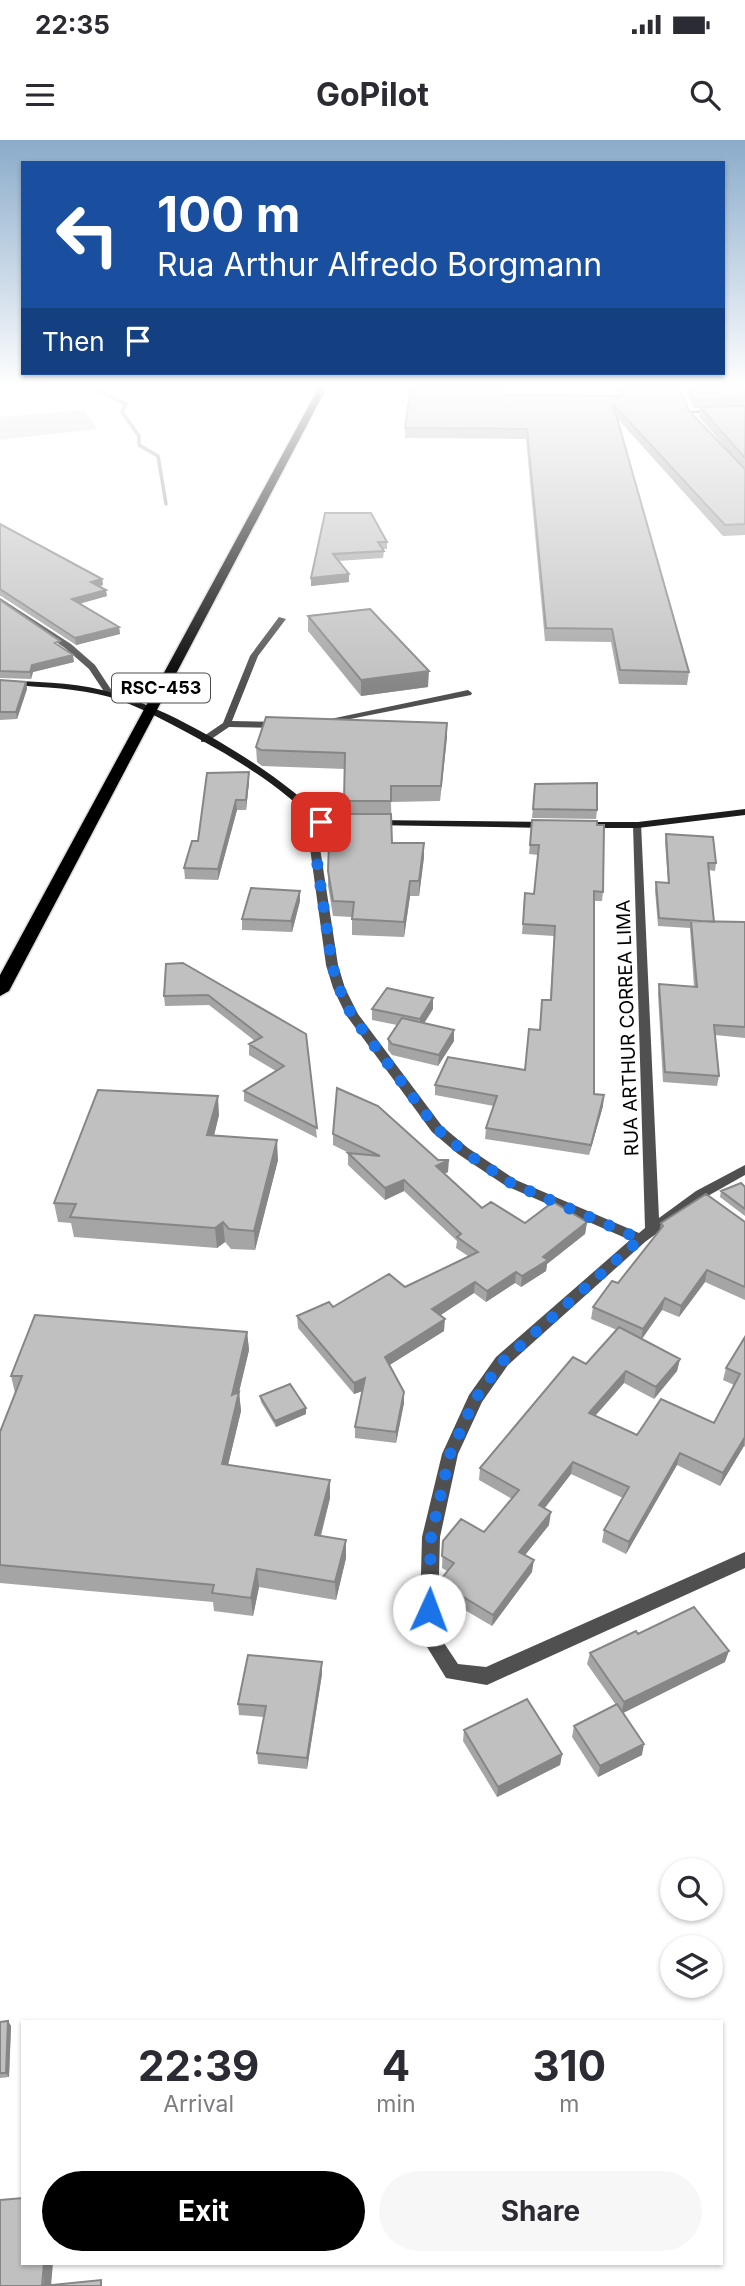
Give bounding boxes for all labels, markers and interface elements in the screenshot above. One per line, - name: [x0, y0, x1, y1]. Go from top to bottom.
- text: 22:35: [35, 9, 110, 40]
- text: GoPilot: [316, 75, 429, 114]
- icon: menu: [21, 76, 59, 114]
- icon: search: [686, 76, 724, 114]
- text: 100 m: [157, 185, 301, 244]
- icon: left: [42, 189, 133, 280]
- text: Rua Arthur Alfredo Borgmann: [157, 245, 602, 284]
- icon: arrive: [119, 322, 157, 360]
- text: Then: [42, 326, 105, 357]
- road number: RSC-453: [112, 674, 210, 702]
- pin: [291, 792, 351, 852]
- icon: arrive: [302, 803, 340, 841]
- street label: RUA ARTHUR CORREA LIMA: [612, 899, 643, 1157]
- position arrow: [392, 1573, 466, 1647]
- map controls: [660, 1858, 723, 1998]
- button: search: [660, 1858, 723, 1921]
- button: layers: [660, 1935, 723, 1998]
- text: 22:39: [138, 2040, 259, 2091]
- text: 4: [382, 2040, 410, 2091]
- text: 310: [533, 2040, 606, 2091]
- text: Arrival: [163, 2090, 234, 2118]
- text: min: [376, 2090, 416, 2118]
- text: m: [559, 2090, 579, 2118]
- button: Exit: [42, 2171, 365, 2251]
- button: Share: [379, 2171, 702, 2251]

